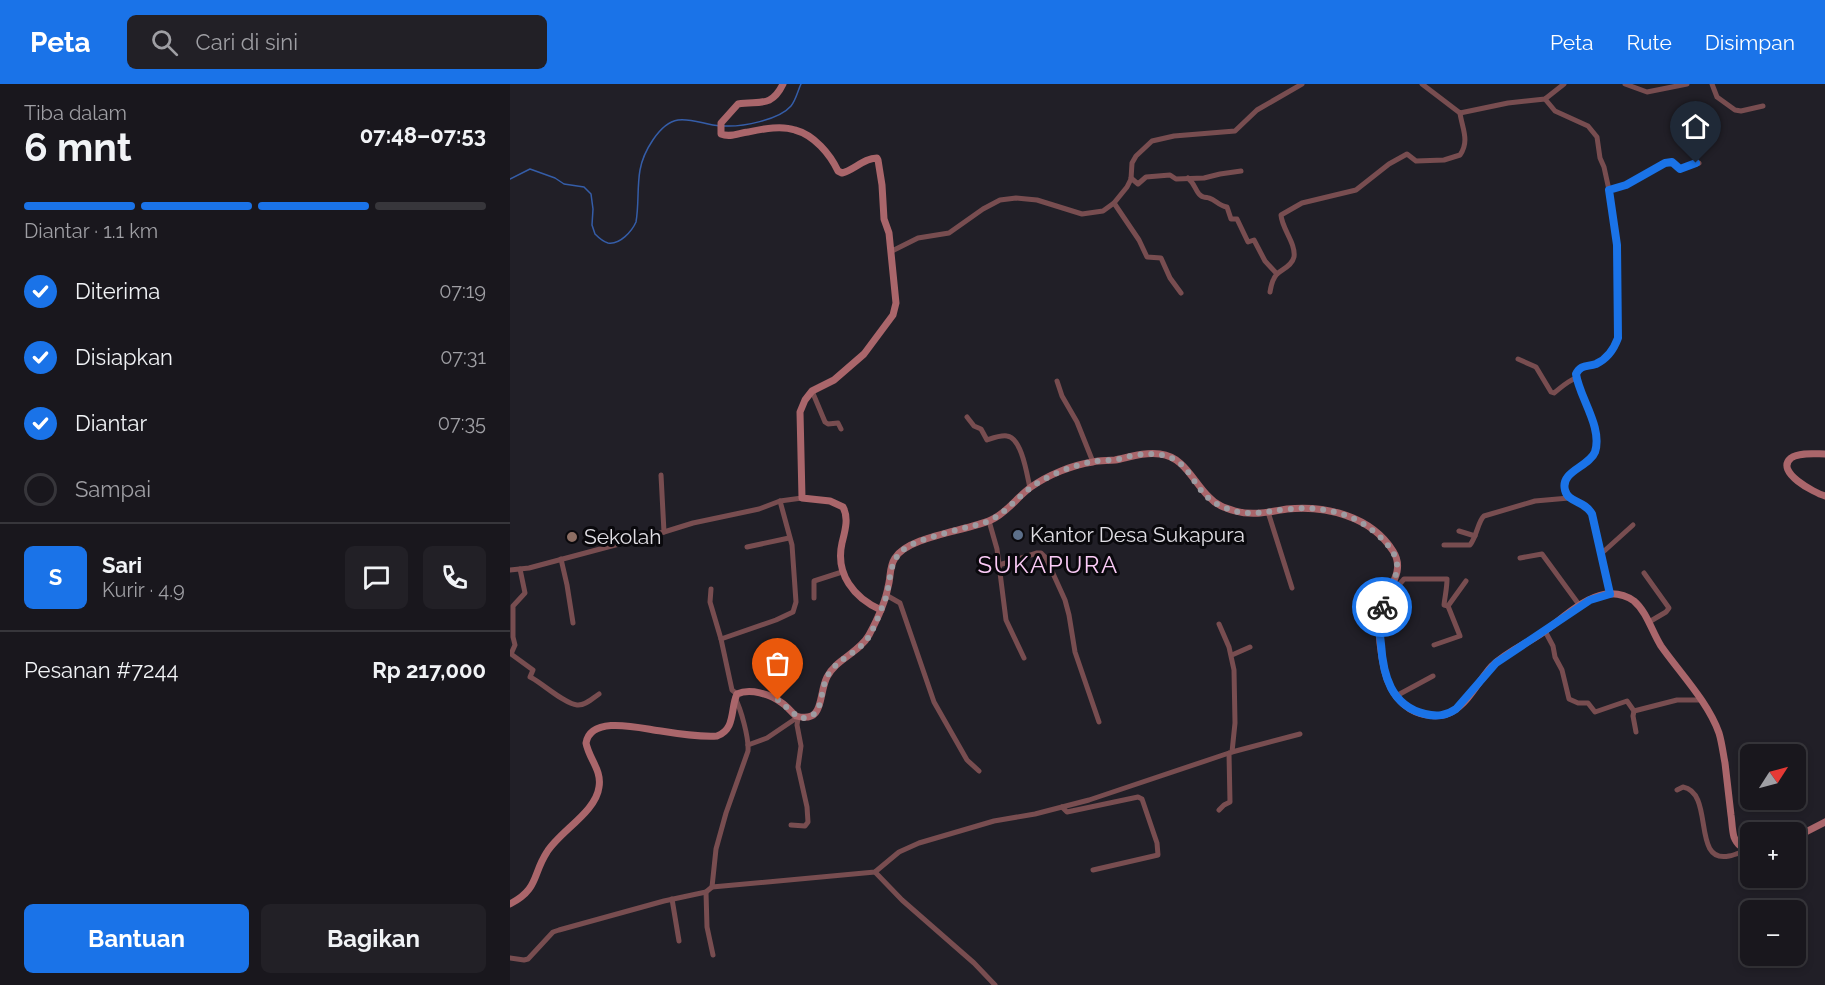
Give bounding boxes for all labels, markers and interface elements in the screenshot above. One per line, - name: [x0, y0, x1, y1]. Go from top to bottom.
- search box: [127, 15, 547, 69]
- text: Peta: [30, 26, 91, 59]
- icon: search: [148, 26, 181, 59]
- text: Cari di sini: [196, 29, 298, 55]
- text: Peta: [1550, 30, 1594, 55]
- text: Rute: [1627, 30, 1672, 55]
- text: Disimpan: [1705, 30, 1795, 55]
- text: Tiba dalam: [24, 101, 127, 125]
- pin: [1670, 101, 1721, 163]
- icon: home: [1679, 110, 1712, 143]
- text: 07:48–07:53: [360, 122, 486, 148]
- text: 6 mnt: [24, 124, 132, 170]
- text: Diantar · 1.1 km: [24, 219, 158, 243]
- icon: check: [24, 275, 57, 308]
- text: Diterima: [75, 278, 160, 304]
- text: 07:19: [439, 279, 486, 303]
- icon: check: [24, 341, 57, 374]
- text: Disiapkan: [75, 344, 173, 370]
- text: 07:31: [440, 345, 486, 369]
- icon: check: [24, 407, 57, 440]
- text: Diantar: [75, 410, 147, 436]
- text: 07:35: [438, 411, 486, 435]
- text: Sampai: [75, 476, 151, 502]
- place label: Kantor Desa Sukapura: [1030, 522, 1245, 547]
- place label: Sekolah: [584, 524, 662, 549]
- marker: Kantor Desa Sukapura: [1011, 528, 1025, 542]
- marker: Sekolah: [565, 530, 579, 544]
- button: chat: [345, 546, 408, 609]
- button: phone: [423, 546, 486, 609]
- district label: SUKAPURA: [977, 550, 1119, 579]
- text: Sari: [102, 552, 142, 578]
- text: S: [49, 564, 62, 590]
- courier: [1352, 577, 1412, 637]
- text: Kurir · 4.9: [102, 578, 185, 602]
- icon: bike: [1366, 591, 1399, 624]
- pin: [752, 638, 803, 700]
- icon: bag: [761, 647, 794, 680]
- text: Pesanan #7244: [24, 657, 178, 683]
- text: Rp 217,000: [372, 657, 486, 683]
- north arrow: [1740, 744, 1806, 810]
- map controls: [1740, 744, 1806, 966]
- button: +: [1740, 822, 1806, 888]
- button: −: [1740, 900, 1806, 966]
- button: Bantuan: [24, 904, 249, 973]
- button: Bagikan: [261, 904, 486, 973]

